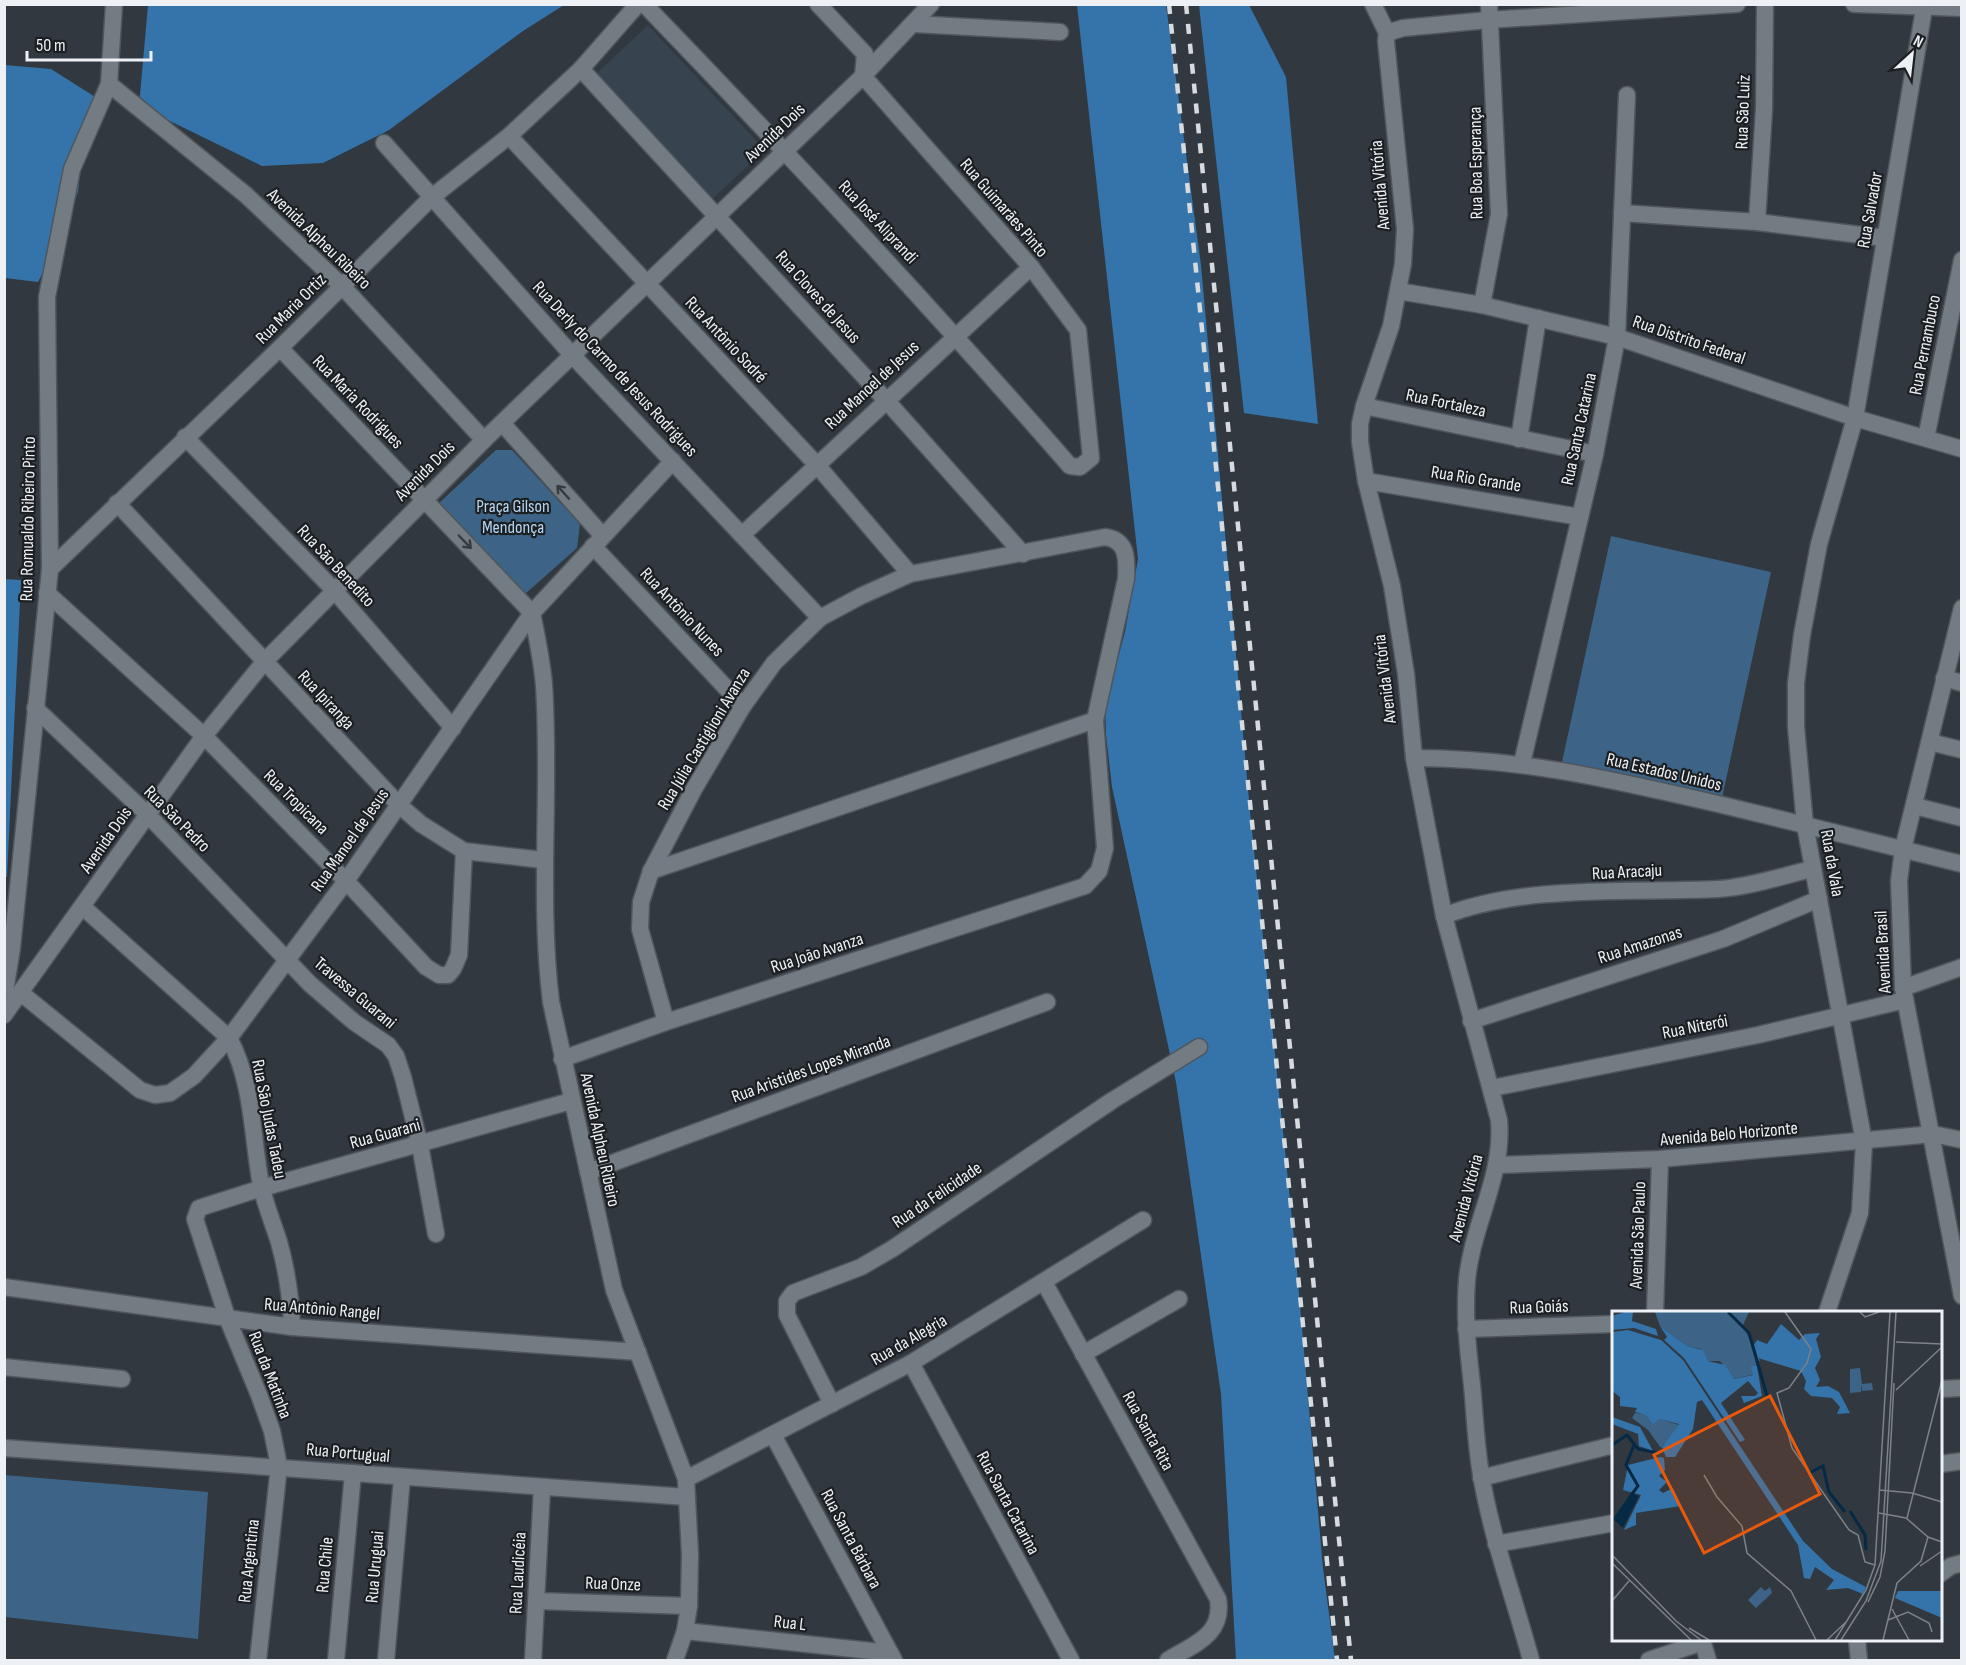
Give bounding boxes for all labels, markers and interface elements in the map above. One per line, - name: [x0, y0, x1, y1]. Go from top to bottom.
- scale bar: [27, 24, 152, 62]
- north arrow: [1882, 24, 1942, 84]
- text: N: [1910, 32, 1926, 52]
- text: 50 m: [36, 35, 66, 56]
- street label: Rua São Luiz: [1731, 74, 1755, 150]
- street label: Avenida Dois: [740, 99, 810, 168]
- street label: Rua Boa Esperança: [1465, 106, 1487, 220]
- street label: Avenida Vitória: [1366, 139, 1394, 232]
- street label: Rua Guimarães Pinto: [955, 154, 1053, 262]
- street label: Rua Salvador: [1853, 170, 1887, 250]
- street label: Rua José Aliprandi: [834, 176, 922, 268]
- street label: Avenida Alpheu Ribeiro: [262, 184, 375, 294]
- street label: Rua Cloves de Jesus: [771, 246, 865, 348]
- street label: Rua Maria Ortiz: [251, 269, 331, 349]
- street label: Rua Derly do Carmo de Jesus Rodrigues: [528, 277, 702, 461]
- street label: Rua Antônio Sodré: [681, 292, 771, 388]
- street label: Rua Pernambuco: [1905, 293, 1945, 397]
- street label: Rua Distrito Federal: [1630, 311, 1748, 369]
- street label: Rua Manoel de Jesus: [821, 336, 923, 434]
- street label: Rua Maria Rodrigues: [308, 351, 408, 453]
- street label: Rua Santa Catarina: [1557, 371, 1601, 487]
- street label: Rua Fortaleza: [1404, 384, 1488, 422]
- street label: Rua Romualdo Ribeiro Pinto: [16, 436, 40, 602]
- street label: Avenida Dois: [390, 437, 459, 506]
- street label: Rua Rio Grande: [1429, 462, 1523, 496]
- one-way arrow: [556, 484, 570, 499]
- park label: Praça Gilson Mendonça: [476, 496, 550, 538]
- street label: Rua São Benedito: [293, 521, 379, 611]
- one-way arrow: [457, 535, 472, 550]
- street label: Rua Antônio Nunes: [636, 563, 728, 661]
- street label: Avenida Vitória: [1369, 633, 1401, 726]
- street label: Rua Júlia Castiglioni Avanza: [653, 664, 755, 814]
- street label: Rua Ipiranga: [293, 666, 359, 734]
- street label: Rua Estados Unidos: [1604, 749, 1724, 795]
- street label: Rua Tropicana: [259, 765, 333, 839]
- street label: Rua São Pedro: [139, 781, 215, 857]
- street label: Rua Manoel de Jesus: [307, 784, 393, 896]
- street label: Avenida Dois: [75, 803, 136, 878]
- street label: Rua da Vala: [1816, 828, 1848, 898]
- street label: Rua Aracaju: [1591, 860, 1663, 884]
- street label: Avenida Brasil: [1870, 910, 1896, 995]
- street label: Rua Amazonas: [1595, 922, 1685, 968]
- street label: Rua João Avanza: [768, 928, 866, 978]
- street label: Travessa Guarani: [310, 953, 400, 1033]
- street label: Rua Niterói: [1660, 1010, 1730, 1044]
- street label: Rua Aristides Lopes Miranda: [729, 1030, 893, 1108]
- street label: Rua São Judas Tadeu: [247, 1058, 291, 1180]
- street label: Avenida Alpheu Ribeiro: [575, 1070, 624, 1209]
- street label: Rua Guarani: [348, 1115, 422, 1153]
- street label: Avenida Belo Horizonte: [1658, 1118, 1799, 1151]
- street label: Avenida Vitória: [1444, 1152, 1488, 1245]
- street label: Rua da Felicidade: [888, 1157, 986, 1233]
- street label: Avenida São Paulo: [1626, 1181, 1650, 1290]
- street label: Rua Antônio Rangel: [263, 1293, 381, 1325]
- street label: Rua Goiás: [1509, 1295, 1569, 1319]
- street label: Rua da Alegria: [867, 1310, 951, 1370]
- inset map: [1612, 1311, 1942, 1641]
- street label: Rua da Matinha: [244, 1328, 296, 1422]
- street label: Rua Santa Rita: [1118, 1388, 1178, 1474]
- street label: Rua Portugual: [305, 1439, 391, 1467]
- street label: Rua Santa Catarina: [972, 1448, 1044, 1558]
- street label: Rua Santa Bárbara: [816, 1486, 886, 1592]
- street label: Rua Argentina: [234, 1518, 264, 1604]
- street label: Rua Uruguai: [361, 1530, 389, 1604]
- street label: Rua Laudicéia: [505, 1531, 531, 1615]
- street label: Rua Chile: [312, 1536, 338, 1594]
- street label: Rua Onze: [585, 1573, 641, 1595]
- street label: Rua L: [773, 1611, 807, 1635]

